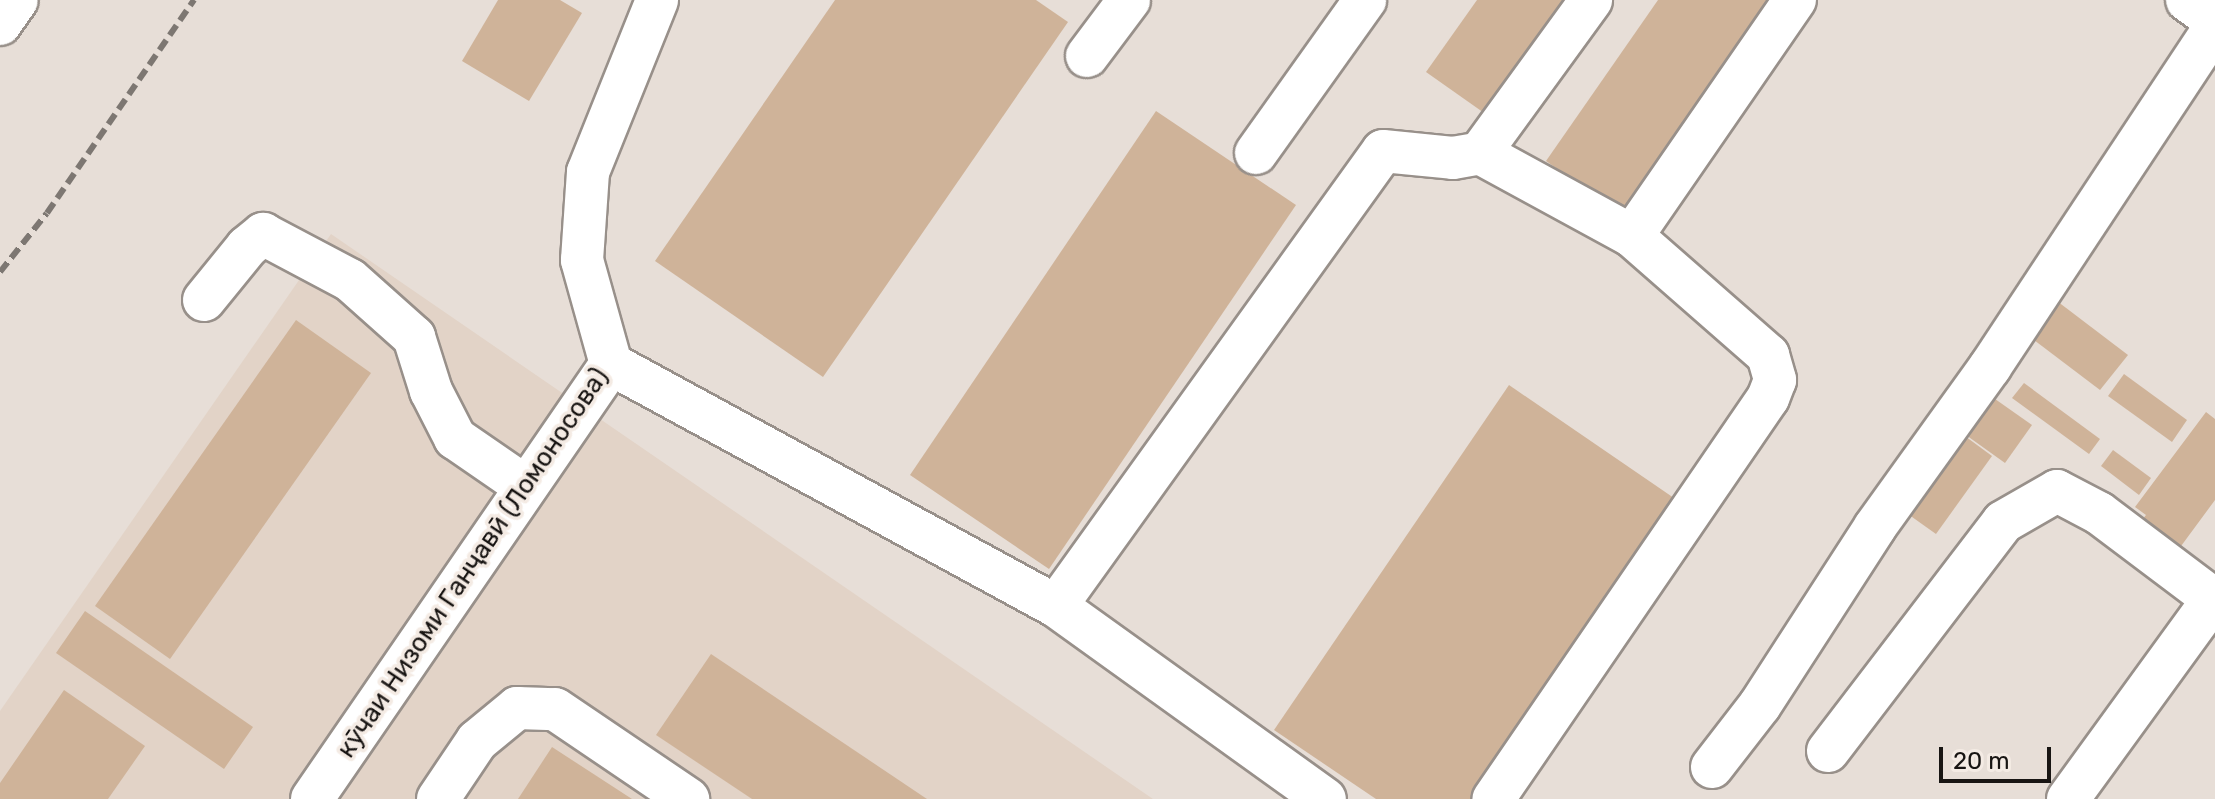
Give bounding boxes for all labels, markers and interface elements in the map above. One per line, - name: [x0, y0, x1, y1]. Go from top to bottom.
- street label: кӯчаи Низоми Ганҷавӣ (Ломоносова): [331, 362, 615, 764]
- scale bar: [1943, 731, 2055, 781]
- text: 20 m: [1953, 747, 2010, 775]

